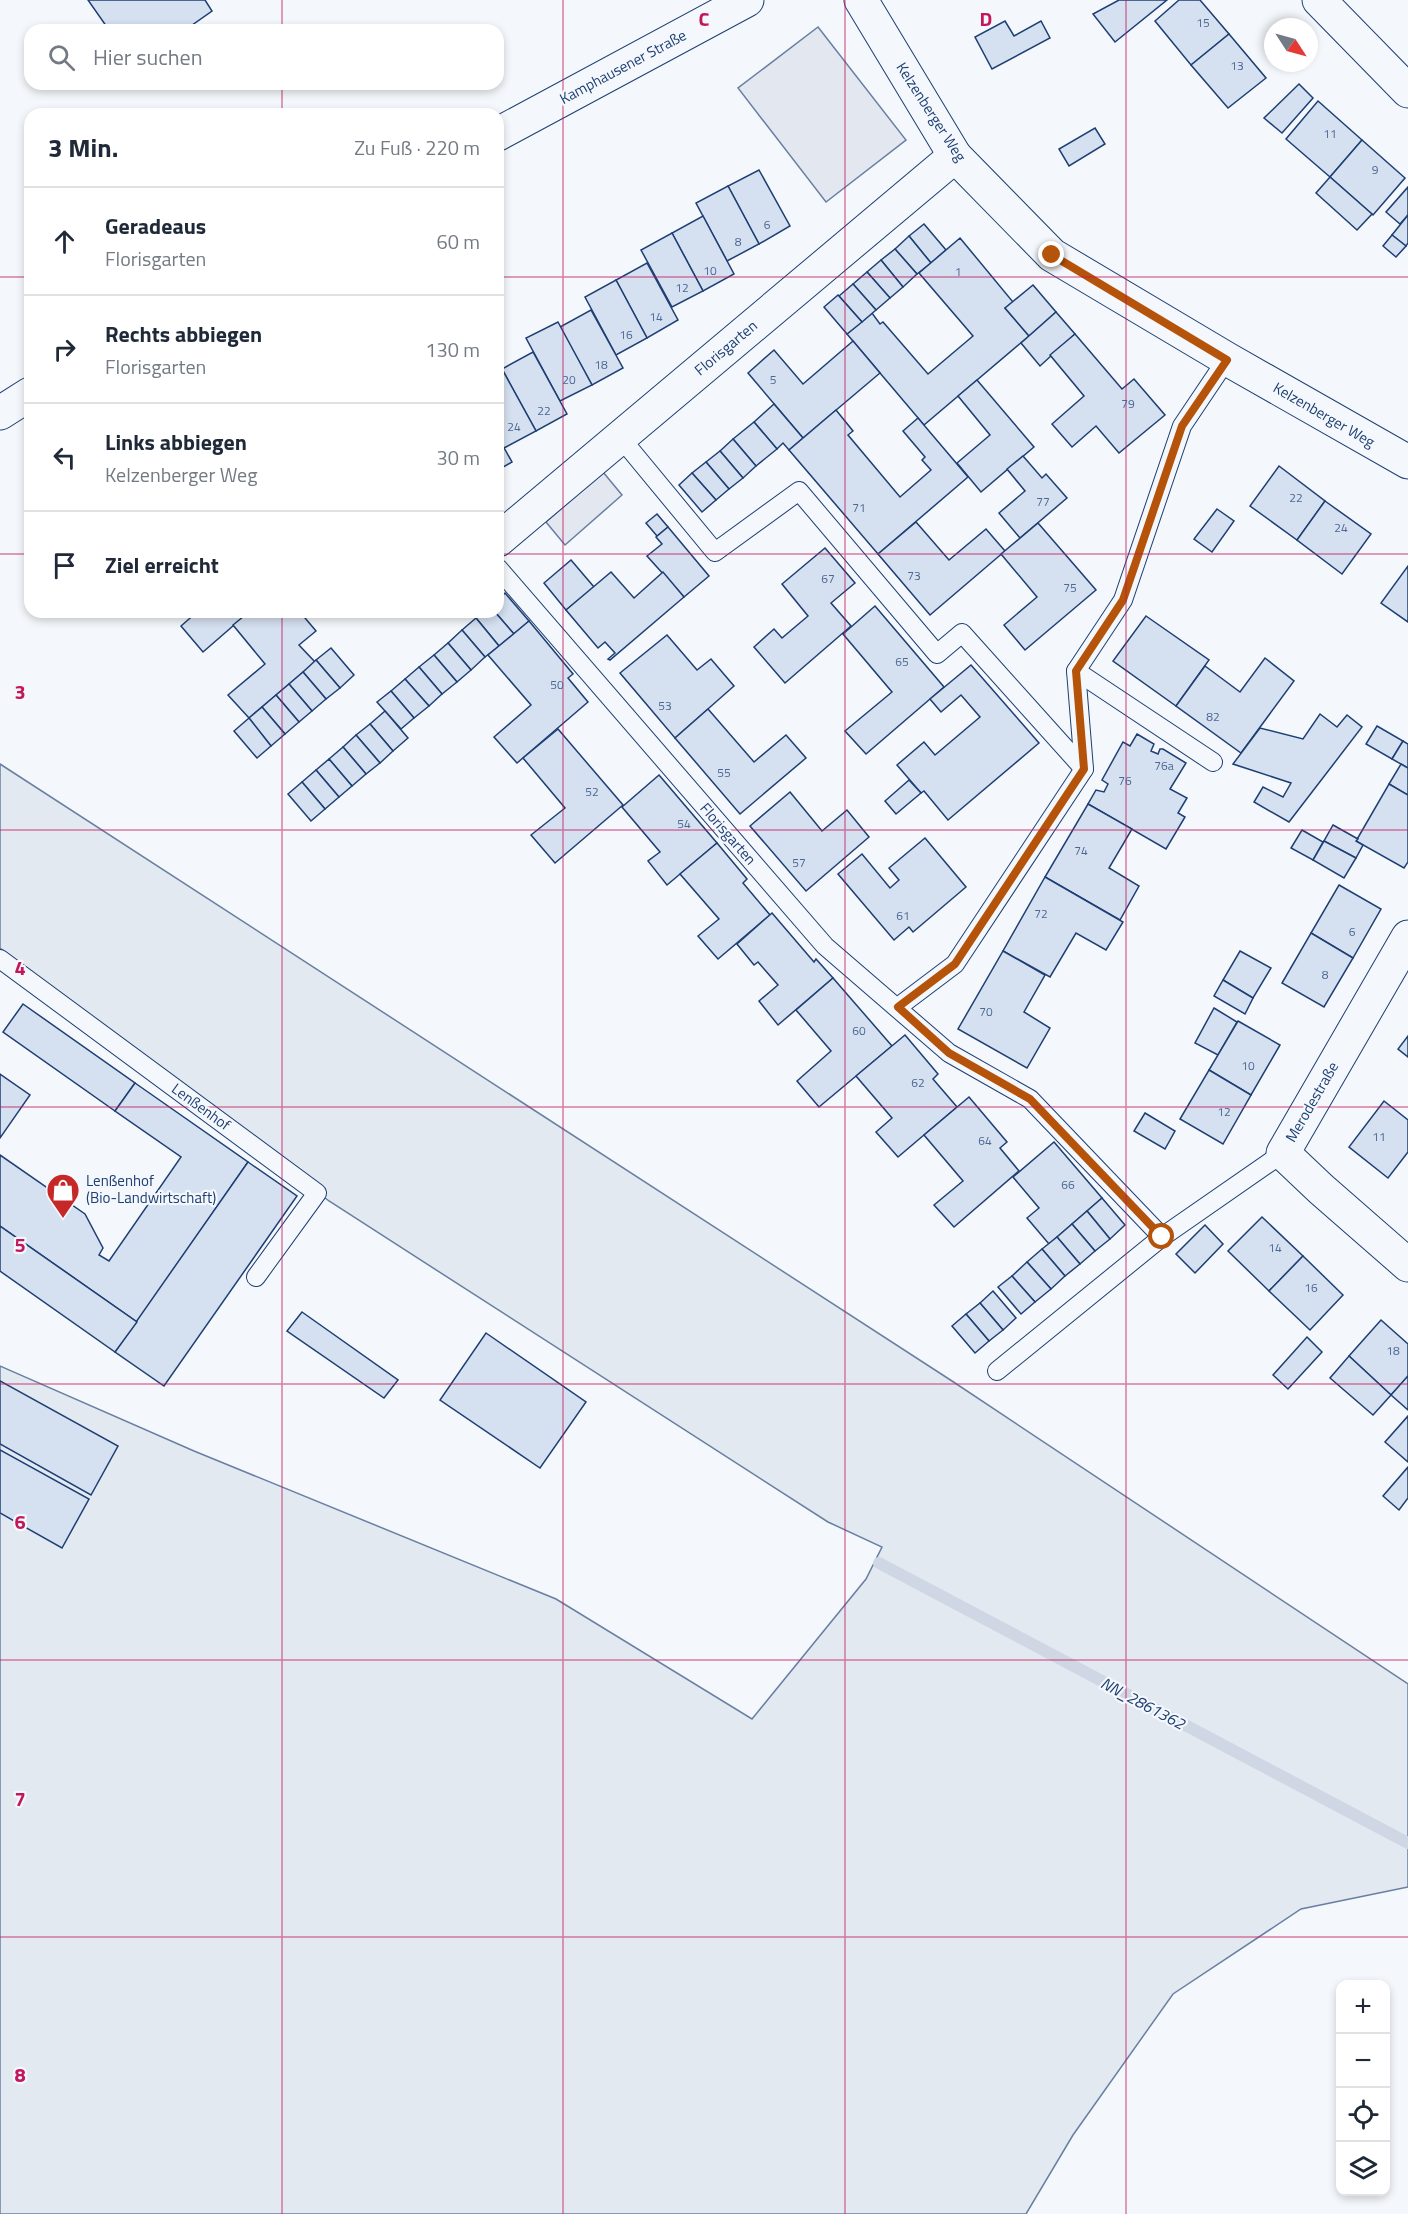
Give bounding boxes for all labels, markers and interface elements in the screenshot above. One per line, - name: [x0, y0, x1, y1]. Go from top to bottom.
- text: C: [699, 3, 710, 34]
- text: D: [980, 3, 992, 34]
- house number: 15: [1196, 13, 1210, 32]
- north arrow: [1264, 18, 1318, 72]
- street label: Kamphausener Straße: [555, 23, 690, 110]
- search box: [24, 24, 504, 90]
- text: Hier suchen: [93, 40, 202, 74]
- icon: search: [45, 41, 78, 74]
- house number: 13: [1230, 56, 1244, 75]
- street label: Kelzenberger Weg: [891, 58, 972, 166]
- house number: 11: [1323, 124, 1337, 143]
- text: 3 Min.: [48, 128, 118, 167]
- text: Zu Fuß · 220 m: [354, 132, 480, 163]
- house number: 9: [1372, 160, 1379, 179]
- text: Geradeaus: [105, 209, 206, 243]
- house number: 6: [764, 215, 771, 234]
- icon: ahead: [48, 225, 81, 258]
- text: 60 m: [436, 226, 480, 257]
- house number: 8: [735, 232, 742, 251]
- route end: [1038, 241, 1064, 267]
- text: Florisgarten: [105, 243, 206, 274]
- house number: 10: [703, 261, 717, 280]
- house number: 1: [955, 262, 961, 281]
- house number: 12: [675, 278, 689, 297]
- house number: 14: [649, 307, 663, 326]
- street label: Florisgarten: [689, 314, 762, 381]
- text: Rechts abbiegen: [105, 317, 262, 351]
- house number: 16: [619, 325, 633, 344]
- icon: right: [48, 333, 81, 366]
- text: 130 m: [425, 334, 480, 365]
- text: Florisgarten: [105, 351, 206, 382]
- house number: 18: [594, 355, 608, 374]
- house number: 20: [562, 370, 576, 389]
- house number: 5: [770, 370, 777, 389]
- street label: Kelzenberger Weg: [1269, 376, 1380, 453]
- house number: 79: [1121, 394, 1135, 413]
- house number: 22: [537, 401, 551, 420]
- house number: 24: [507, 417, 521, 436]
- text: Links abbiegen: [105, 425, 247, 459]
- icon: left: [48, 441, 81, 474]
- text: 30 m: [436, 442, 480, 473]
- text: Kelzenberger Weg: [105, 459, 257, 490]
- house number: 22: [1289, 488, 1303, 507]
- house number: 77: [1036, 492, 1050, 511]
- house number: 71: [852, 498, 866, 517]
- house number: 24: [1334, 518, 1348, 537]
- text: Ziel erreicht: [105, 548, 219, 582]
- icon: arrive: [48, 549, 81, 582]
- house number: 73: [907, 566, 921, 585]
- house number: 67: [821, 569, 835, 588]
- house number: 75: [1063, 578, 1077, 597]
- house number: 65: [895, 652, 909, 671]
- house number: 50: [550, 675, 564, 694]
- text: 3: [14, 676, 26, 707]
- house number: 53: [658, 696, 672, 715]
- house number: 82: [1206, 707, 1220, 726]
- house number: 76a: [1154, 756, 1174, 775]
- house number: 55: [717, 763, 731, 782]
- house number: 76: [1118, 771, 1132, 790]
- house number: 52: [585, 782, 599, 801]
- street label: Florisgarten: [695, 797, 762, 870]
- house number: 54: [677, 814, 691, 833]
- house number: 74: [1074, 841, 1088, 860]
- house number: 57: [792, 853, 806, 872]
- house number: 72: [1034, 904, 1048, 923]
- house number: 61: [896, 906, 910, 925]
- house number: 6: [1349, 922, 1356, 941]
- text: 4: [14, 952, 26, 983]
- house number: 8: [1322, 965, 1329, 984]
- house number: 70: [979, 1002, 993, 1021]
- house number: 60: [852, 1021, 866, 1040]
- house number: 10: [1241, 1056, 1255, 1075]
- street label: Merodestraße: [1279, 1057, 1344, 1146]
- house number: 62: [911, 1073, 925, 1092]
- street label: Lenßenhof: [167, 1077, 236, 1136]
- house number: 12: [1217, 1102, 1231, 1121]
- house number: 11: [1372, 1127, 1386, 1146]
- house number: 64: [978, 1131, 992, 1150]
- place label: Lenßenhof (Bio-Landwirtschaft): [86, 1169, 216, 1209]
- shop icon: Lenßenhof (Bio-Landwirtschaft): [45, 1172, 81, 1219]
- house number: 66: [1061, 1175, 1075, 1194]
- route start: [1148, 1223, 1174, 1249]
- text: 5: [14, 1229, 26, 1260]
- house number: 14: [1268, 1238, 1282, 1257]
- house number: 16: [1304, 1278, 1318, 1297]
- house number: 18: [1386, 1341, 1400, 1360]
- text: 6: [14, 1506, 26, 1537]
- water label: NN_2861362: [1097, 1671, 1190, 1736]
- text: 7: [14, 1783, 26, 1814]
- map controls: [1336, 1980, 1390, 2196]
- button: +: [1336, 1980, 1390, 2034]
- button: −: [1336, 2034, 1390, 2088]
- text: 8: [14, 2059, 26, 2090]
- button: locate: [1336, 2088, 1390, 2142]
- button: layers: [1336, 2142, 1390, 2196]

